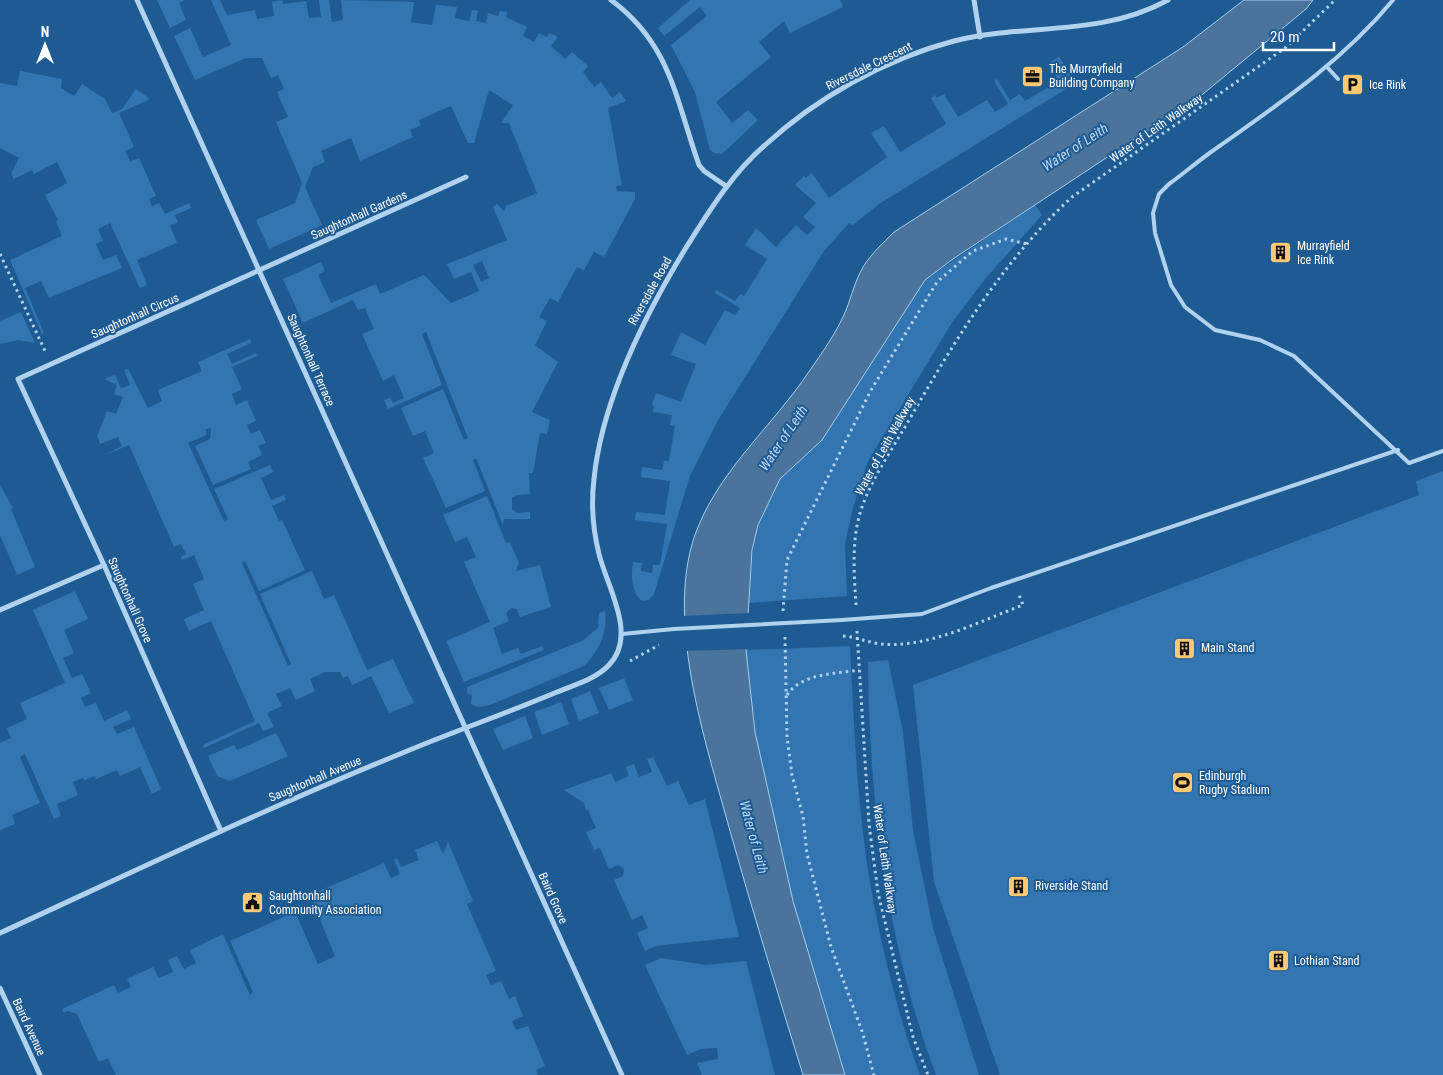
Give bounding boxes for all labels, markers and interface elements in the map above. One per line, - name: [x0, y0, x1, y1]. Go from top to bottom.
- north arrow: [20, 20, 70, 70]
- scale bar: [1263, 20, 1334, 52]
- text: N: [41, 24, 49, 40]
- text: 20 m: [1270, 28, 1300, 46]
- street label: Riversdale Crescent: [824, 39, 915, 93]
- place label: The Murrayfield Building Company: [1049, 62, 1134, 90]
- office icon: The Murrayfield Building Company: [1021, 64, 1045, 88]
- parking icon: Ice Rink: [1341, 73, 1365, 97]
- place label: Ice Rink: [1369, 78, 1407, 92]
- street label: Water of Leith Walkway: [1107, 91, 1205, 165]
- water label: Water of Leith: [1039, 120, 1111, 174]
- street label: Saughtonhall Gardens: [309, 187, 409, 243]
- place label: Murrayfield Ice Rink: [1297, 239, 1350, 267]
- building icon: Murrayfield Ice Rink: [1269, 241, 1293, 265]
- street label: Riversdale Road: [625, 254, 675, 328]
- street label: Saughtonhall Circus: [89, 290, 181, 342]
- street label: Saughtonhall Terrace: [284, 312, 338, 409]
- street label: Water of Leith Walkway: [852, 394, 918, 498]
- water label: Water of Leith: [755, 402, 811, 474]
- street label: Saughtonhall Grove: [105, 555, 155, 645]
- building icon: Main Stand: [1173, 636, 1197, 660]
- place label: Main Stand: [1201, 641, 1254, 655]
- street label: Saughtonhall Avenue: [267, 753, 364, 805]
- place label: Edinburgh Rugby Stadium: [1199, 769, 1270, 797]
- sports icon: Edinburgh Rugby Stadium: [1171, 771, 1195, 795]
- water label: Water of Leith: [737, 799, 771, 875]
- street label: Water of Leith Walkway: [870, 803, 900, 915]
- street label: Baird Grove: [536, 870, 571, 926]
- building icon: Riverside Stand: [1007, 874, 1031, 898]
- place label: Riverside Stand: [1035, 879, 1108, 893]
- place label: Saughtonhall Community Association: [269, 889, 382, 917]
- public building icon: Saughtonhall Community Association: [241, 891, 265, 915]
- building icon: Lothian Stand: [1266, 949, 1290, 973]
- place label: Lothian Stand: [1294, 954, 1359, 968]
- street label: Baird Avenue: [10, 996, 49, 1058]

